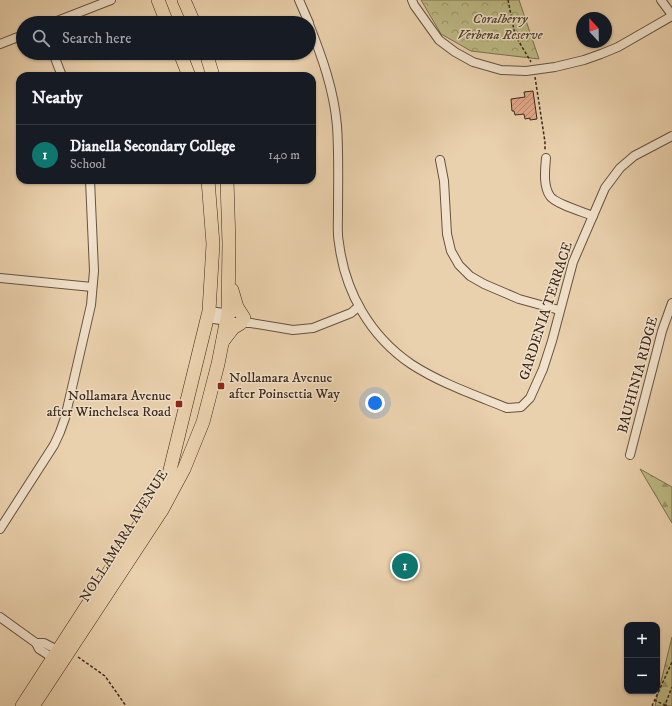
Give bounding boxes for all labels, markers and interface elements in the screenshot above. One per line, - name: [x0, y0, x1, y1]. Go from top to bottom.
- park label: Coralberry Verbena Reserve: [458, 10, 544, 44]
- north arrow: [576, 12, 612, 48]
- search box: [16, 16, 316, 60]
- icon: search: [30, 27, 52, 49]
- text: Search here: [62, 29, 131, 48]
- text: Nearby: [32, 87, 82, 109]
- text: Dianella Secondary College: [70, 137, 235, 156]
- text: 1: [43, 147, 47, 163]
- text: 140 m: [268, 147, 300, 163]
- text: School: [70, 156, 106, 172]
- street label: GARDENIA TERRACE: [515, 239, 577, 383]
- street label: BAUHINIA RIDGE: [614, 315, 662, 435]
- place label: Nollamara Avenue after Poinsettia Way: [229, 369, 340, 403]
- marker: Nollamara Avenue after Poinsettia Way: [216, 381, 226, 391]
- place label: Nollamara Avenue after Winchelsea Road: [47, 387, 171, 421]
- your location: [365, 393, 385, 413]
- marker: Nollamara Avenue after Winchelsea Road: [174, 399, 184, 409]
- street label: NOLLAMARA AVENUE: [76, 466, 172, 606]
- pin: 1: [392, 551, 418, 581]
- map controls: [624, 622, 660, 694]
- button: +: [624, 622, 660, 658]
- button: −: [624, 658, 660, 694]

